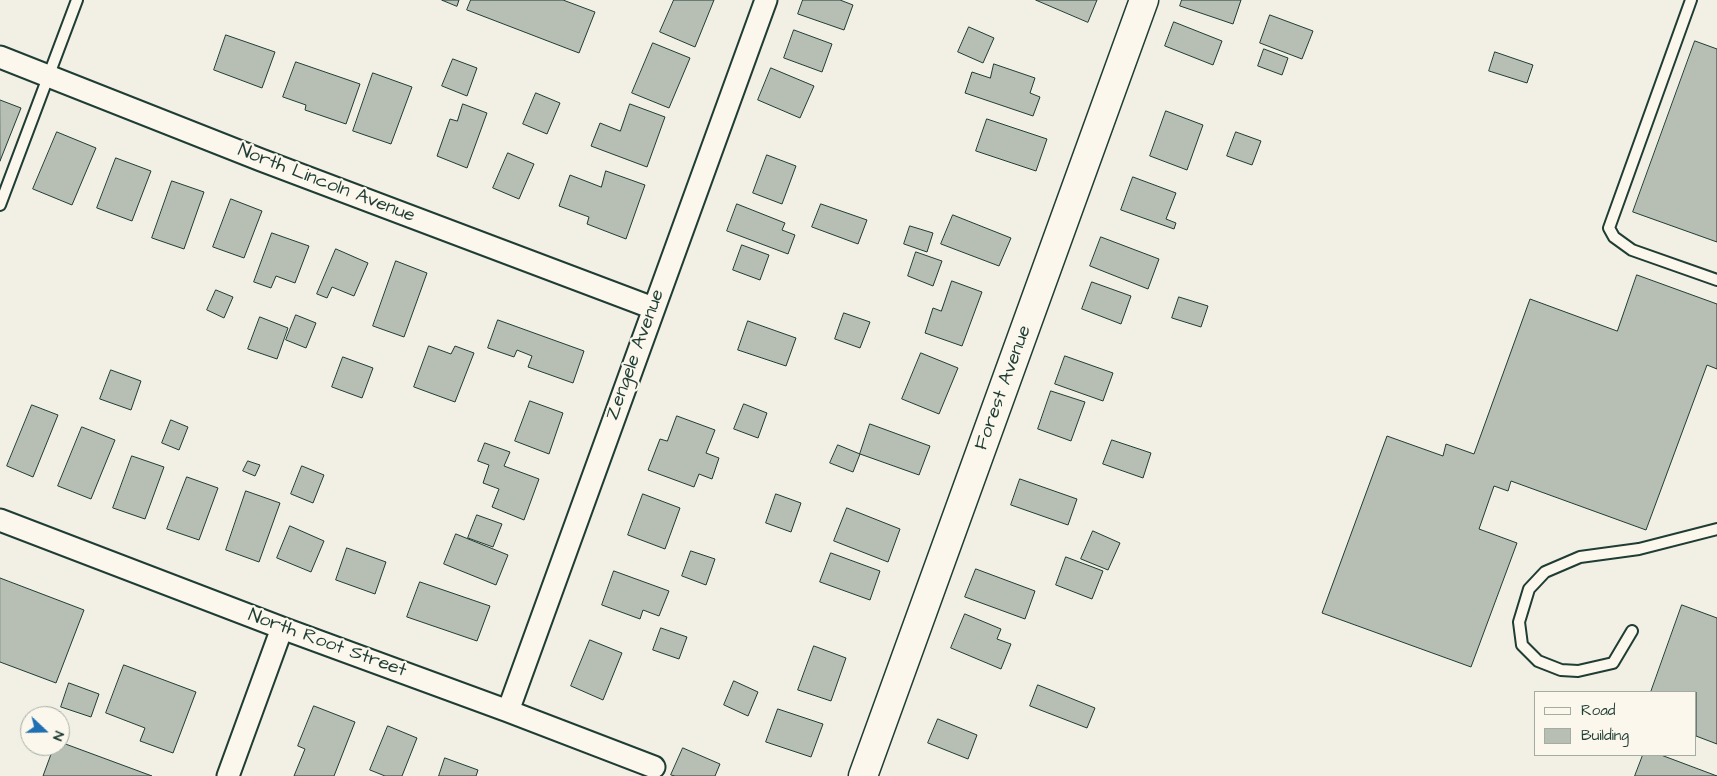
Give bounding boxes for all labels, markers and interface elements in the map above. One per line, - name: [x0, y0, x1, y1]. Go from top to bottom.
- street label: North Lincoln Avenue: [234, 140, 418, 228]
- street label: Zengele Avenue: [602, 287, 670, 423]
- street label: Forest Avenue: [971, 322, 1037, 454]
- street label: North Root Street: [245, 605, 409, 683]
- legend: [1534, 691, 1697, 756]
- text: Road: [1581, 700, 1615, 721]
- north arrow: [20, 706, 70, 756]
- text: Building: [1581, 725, 1629, 746]
- text: N: [47, 728, 69, 744]

